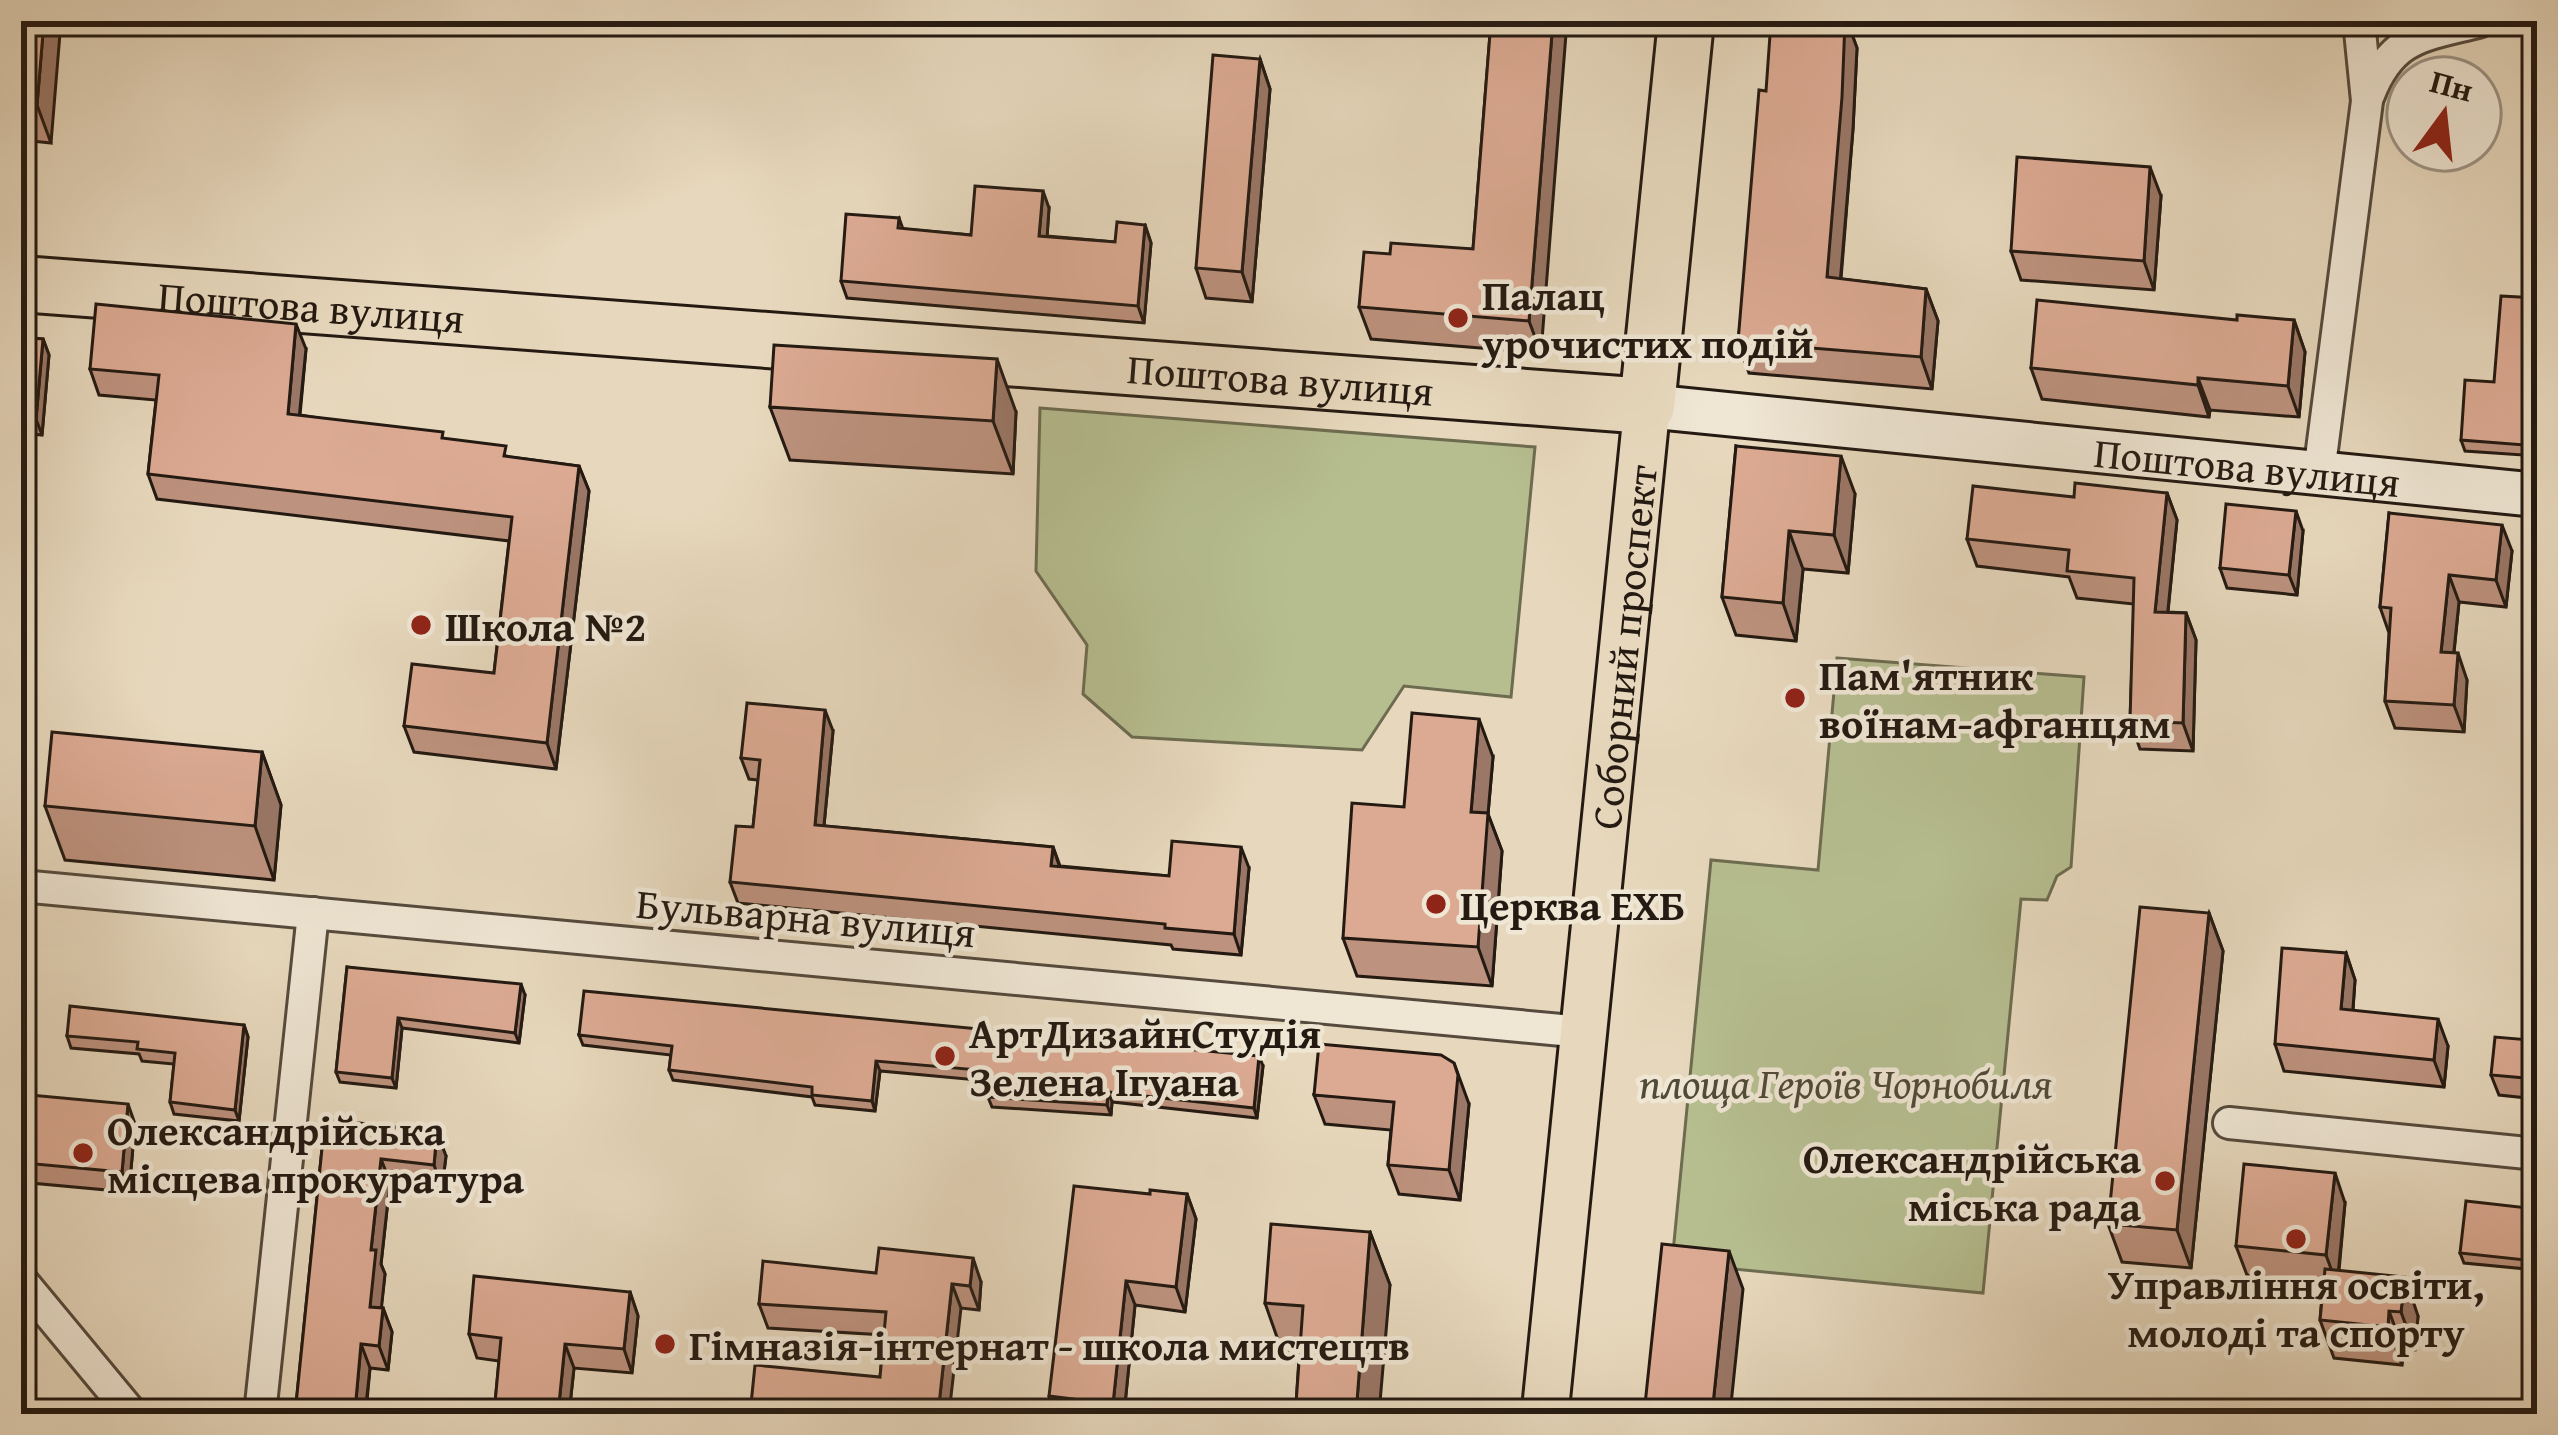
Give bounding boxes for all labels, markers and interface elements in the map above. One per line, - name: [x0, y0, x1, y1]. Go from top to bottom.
- north arrow: [2384, 54, 2504, 174]
- text: Пн: [2425, 56, 2478, 114]
- street label: Поштова вулиця: [156, 264, 467, 348]
- place label: Палац урочистих подій: [1481, 264, 1813, 373]
- marker: Палац урочистих подій: [1445, 305, 1471, 331]
- street label: Поштова вулиця: [1125, 337, 1436, 420]
- street label: Поштова вулиця: [2091, 420, 2403, 512]
- street label: Соборний проспект: [1574, 462, 1671, 832]
- place label: Школа №2: [445, 595, 646, 656]
- marker: Школа №2: [408, 612, 434, 638]
- place label: Пам'ятник воїнам-афганцям: [1819, 644, 2171, 753]
- marker: Пам'ятник воїнам-афганцям: [1782, 685, 1808, 711]
- street label: Бульварна вулиця: [634, 872, 978, 962]
- place label: Церква ЕХБ: [1460, 874, 1685, 935]
- marker: Церква ЕХБ: [1423, 891, 1449, 917]
- place label: АртДизайнСтудія Зелена Ігуана: [969, 1002, 1321, 1111]
- marker: АртДизайнСтудія Зелена Ігуана: [932, 1043, 958, 1069]
- park label: площа Героїв Чорнобиля: [1639, 1052, 2053, 1113]
- place label: Олександрійська місцева прокуратура: [107, 1099, 525, 1208]
- place label: Олександрійська міська рада: [1803, 1127, 2141, 1236]
- marker: Олександрійська місцева прокуратура: [70, 1140, 96, 1166]
- marker: Олександрійська міська рада: [2152, 1168, 2178, 1194]
- marker: Управління освіти, молоді та спорту: [2283, 1226, 2309, 1252]
- place label: Управління освіти, молоді та спорту: [2108, 1253, 2484, 1362]
- place label: Гімназія-інтернат - школа мистецтв: [689, 1314, 1410, 1375]
- marker: Гімназія-інтернат - школа мистецтв: [652, 1331, 678, 1357]

